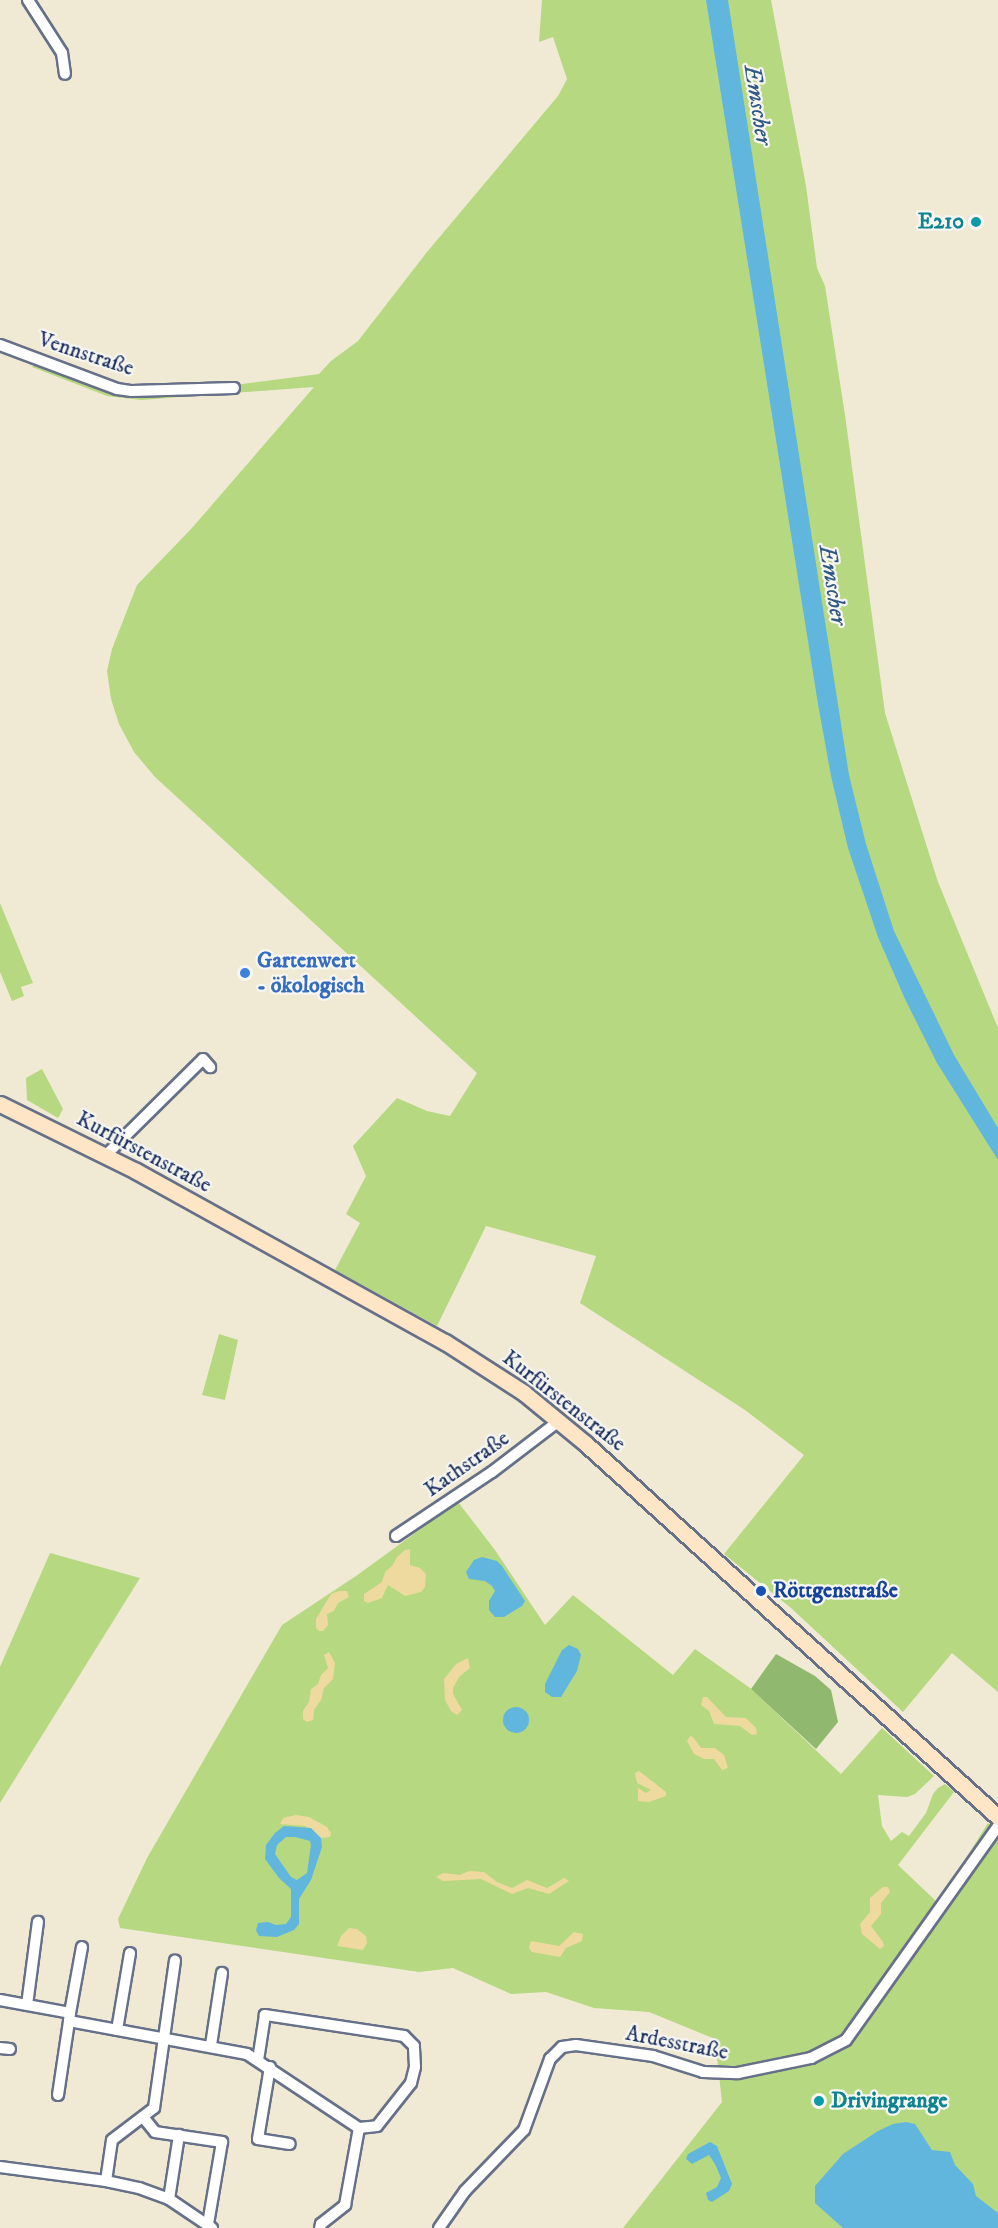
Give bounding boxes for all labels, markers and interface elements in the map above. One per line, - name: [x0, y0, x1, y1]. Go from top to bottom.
- water label: Emscher: [736, 63, 778, 147]
- place label: E210: [918, 209, 964, 235]
- marker: E210: [969, 215, 983, 229]
- street label: Vennstraße: [35, 326, 137, 382]
- water label: Emscher: [811, 543, 853, 627]
- place label: Gartenwert - ökologisch: [257, 947, 365, 998]
- marker: Gartenwert - ökologisch: [238, 966, 252, 980]
- street label: Kurfürstenstraße: [72, 1105, 216, 1199]
- street label: Kurfürstenstraße: [497, 1345, 631, 1457]
- street label: Kathstraße: [419, 1425, 515, 1503]
- place label: Röttgenstraße: [773, 1578, 898, 1604]
- marker: Röttgenstraße: [754, 1584, 768, 1598]
- street label: Ardesstraße: [623, 2020, 731, 2066]
- place label: Drivingrange: [831, 2088, 948, 2114]
- marker: Drivingrange: [812, 2094, 826, 2108]

